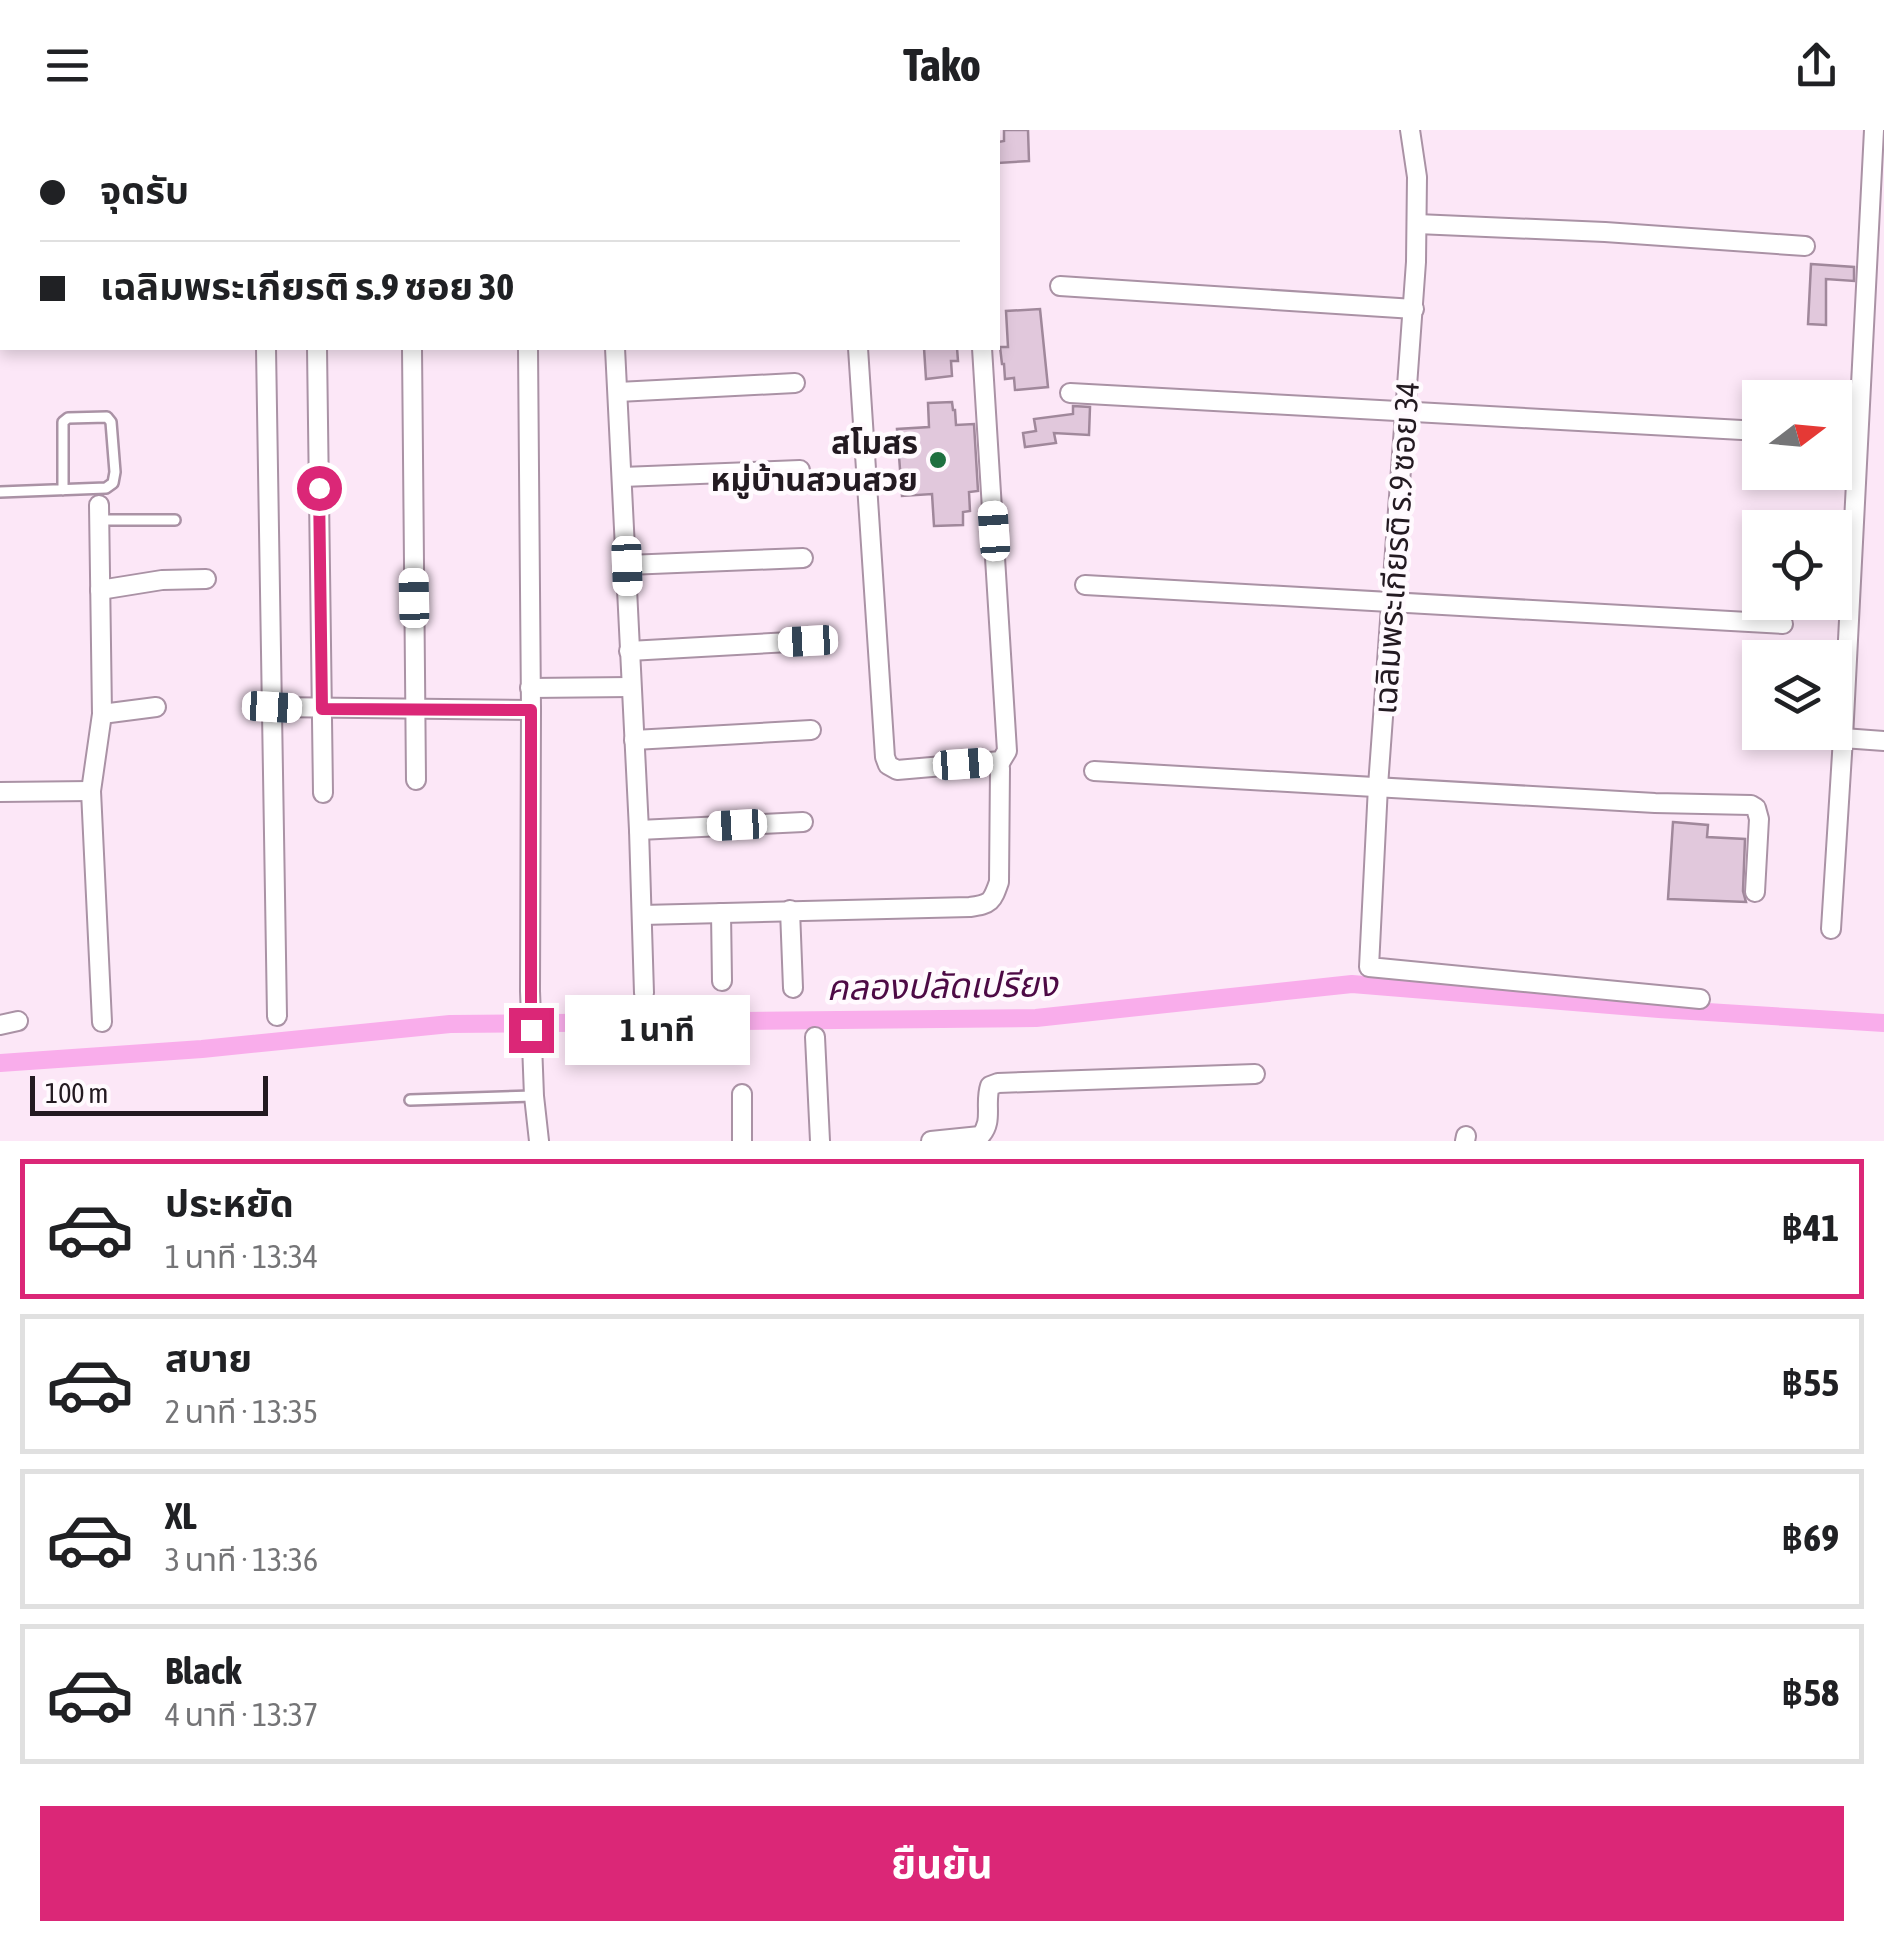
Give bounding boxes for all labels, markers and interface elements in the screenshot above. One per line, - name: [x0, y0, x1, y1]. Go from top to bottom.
- icon: menu: [40, 38, 95, 93]
- icon: share: [1789, 38, 1844, 93]
- text: Tako: [903, 39, 981, 91]
- text: จุดรับ: [100, 169, 189, 212]
- text: เฉลิมพระเกียรติ ร.9 ซอย 30: [100, 265, 514, 308]
- street label: เฉลิมพระเกียรติ ร.9 ซอย 34: [1366, 380, 1426, 716]
- north arrow: [1742, 380, 1852, 490]
- map controls: [1742, 380, 1852, 750]
- place label: สโมสร หมู่บ้านสวนสวย: [711, 424, 918, 499]
- marker: สโมสร หมู่บ้านสวนสวย: [927, 449, 949, 471]
- route start: [297, 466, 342, 511]
- car: [977, 500, 1011, 562]
- button: locate: [1742, 510, 1852, 620]
- car: [611, 535, 643, 597]
- car: [398, 568, 430, 628]
- car: [777, 624, 839, 658]
- button: layers: [1742, 640, 1852, 750]
- car: [241, 690, 303, 724]
- car: [932, 747, 994, 781]
- car: [706, 808, 768, 842]
- water label: คลองปลัดเปรียง: [826, 963, 1060, 1007]
- callout: 1 นาที: [566, 995, 751, 1065]
- route end: [509, 1008, 554, 1053]
- text: 1 นาที: [620, 1011, 695, 1048]
- scale bar: [30, 1071, 268, 1116]
- text: 100 m: [45, 1077, 108, 1109]
- text: ประหยัด: [165, 1182, 294, 1225]
- icon: car: [45, 1184, 135, 1274]
- text: ฿41: [1781, 1206, 1839, 1249]
- text: 1 นาที · 13:34: [165, 1238, 318, 1275]
- text: สบาย: [165, 1337, 252, 1380]
- icon: car: [45, 1339, 135, 1429]
- text: ฿55: [1781, 1361, 1839, 1404]
- text: 2 นาที · 13:35: [165, 1393, 318, 1430]
- icon: car: [45, 1494, 135, 1584]
- text: XL: [165, 1494, 197, 1537]
- text: ฿69: [1781, 1516, 1839, 1559]
- text: 3 นาที · 13:36: [165, 1541, 318, 1578]
- icon: car: [45, 1649, 135, 1739]
- text: Black: [165, 1649, 242, 1692]
- text: ฿58: [1781, 1671, 1839, 1714]
- text: 4 นาที · 13:37: [165, 1696, 318, 1733]
- button: ยืนยัน: [40, 1806, 1844, 1921]

